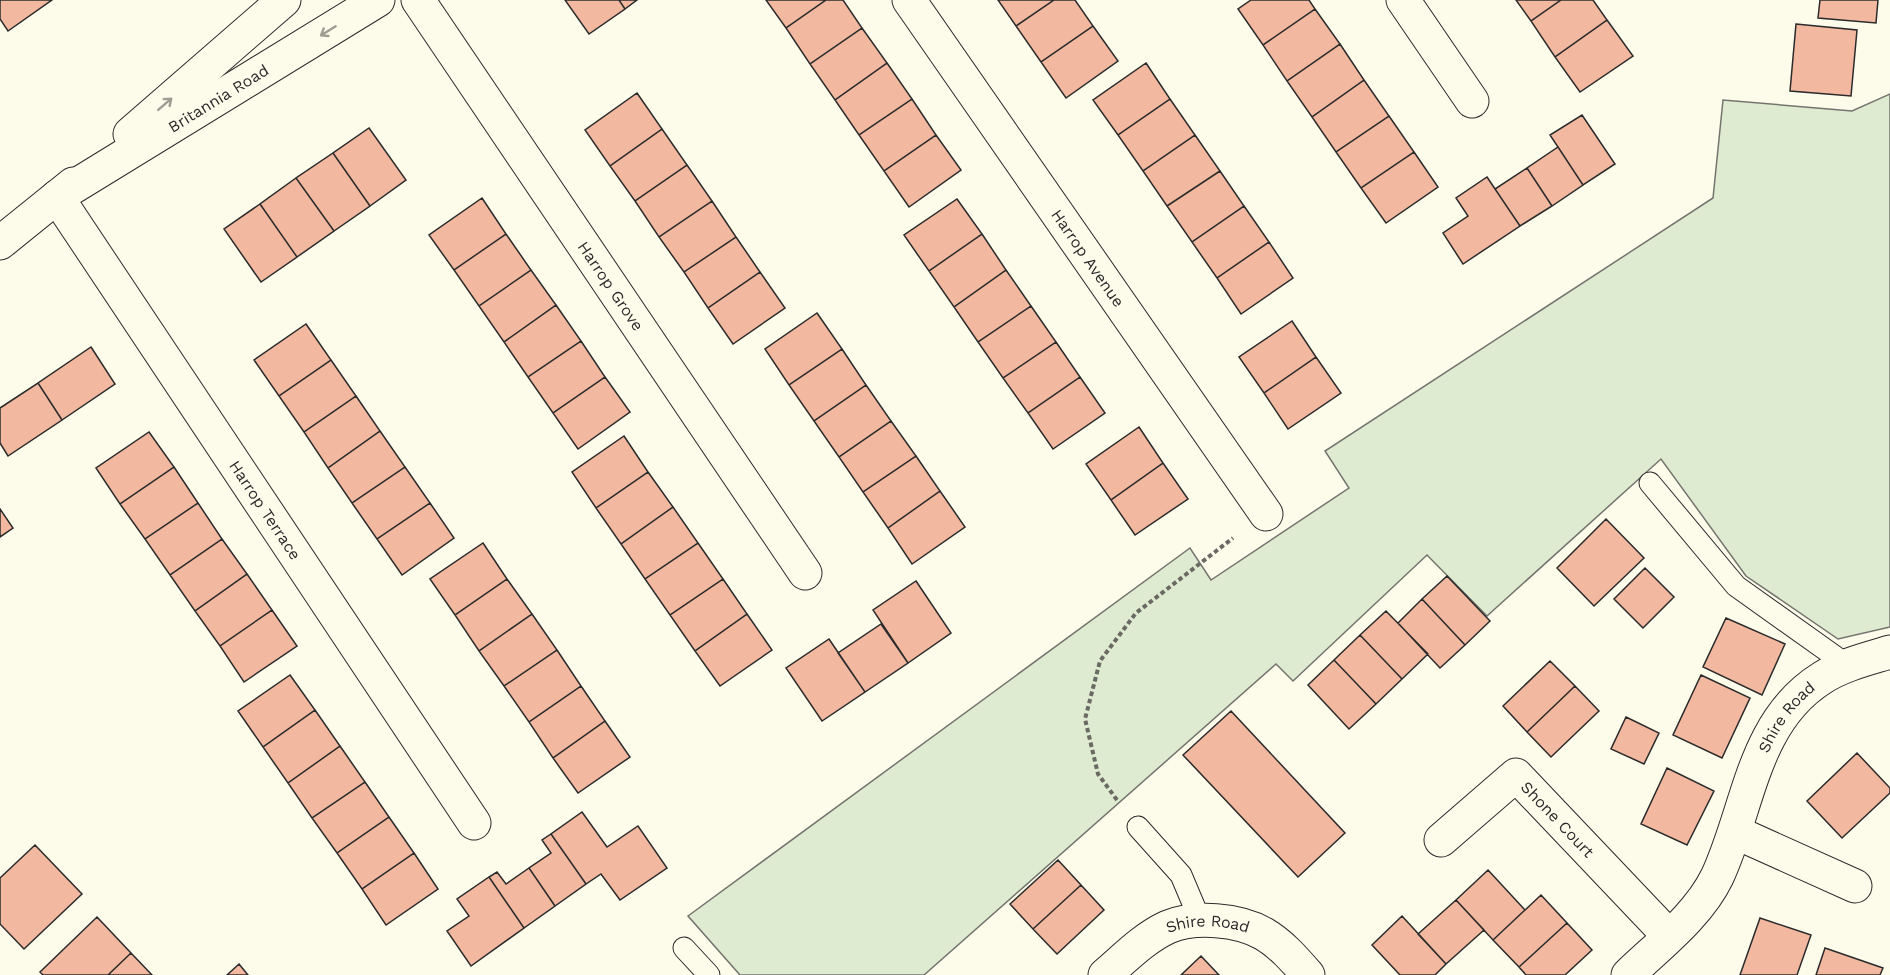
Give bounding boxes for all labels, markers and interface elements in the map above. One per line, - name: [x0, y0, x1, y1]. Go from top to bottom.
- one-way arrow: [320, 25, 337, 37]
- street label: Britannia Road: [164, 60, 272, 136]
- one-way arrow: [157, 97, 173, 110]
- street label: Harrop Avenue: [1048, 205, 1129, 310]
- street label: Harrop Grove: [574, 238, 648, 334]
- street label: Harrop Terrace: [226, 457, 305, 563]
- street label: Shire Road: [1754, 677, 1818, 755]
- street label: Shone Court: [1517, 777, 1599, 861]
- street label: Shire Road: [1163, 911, 1252, 936]

